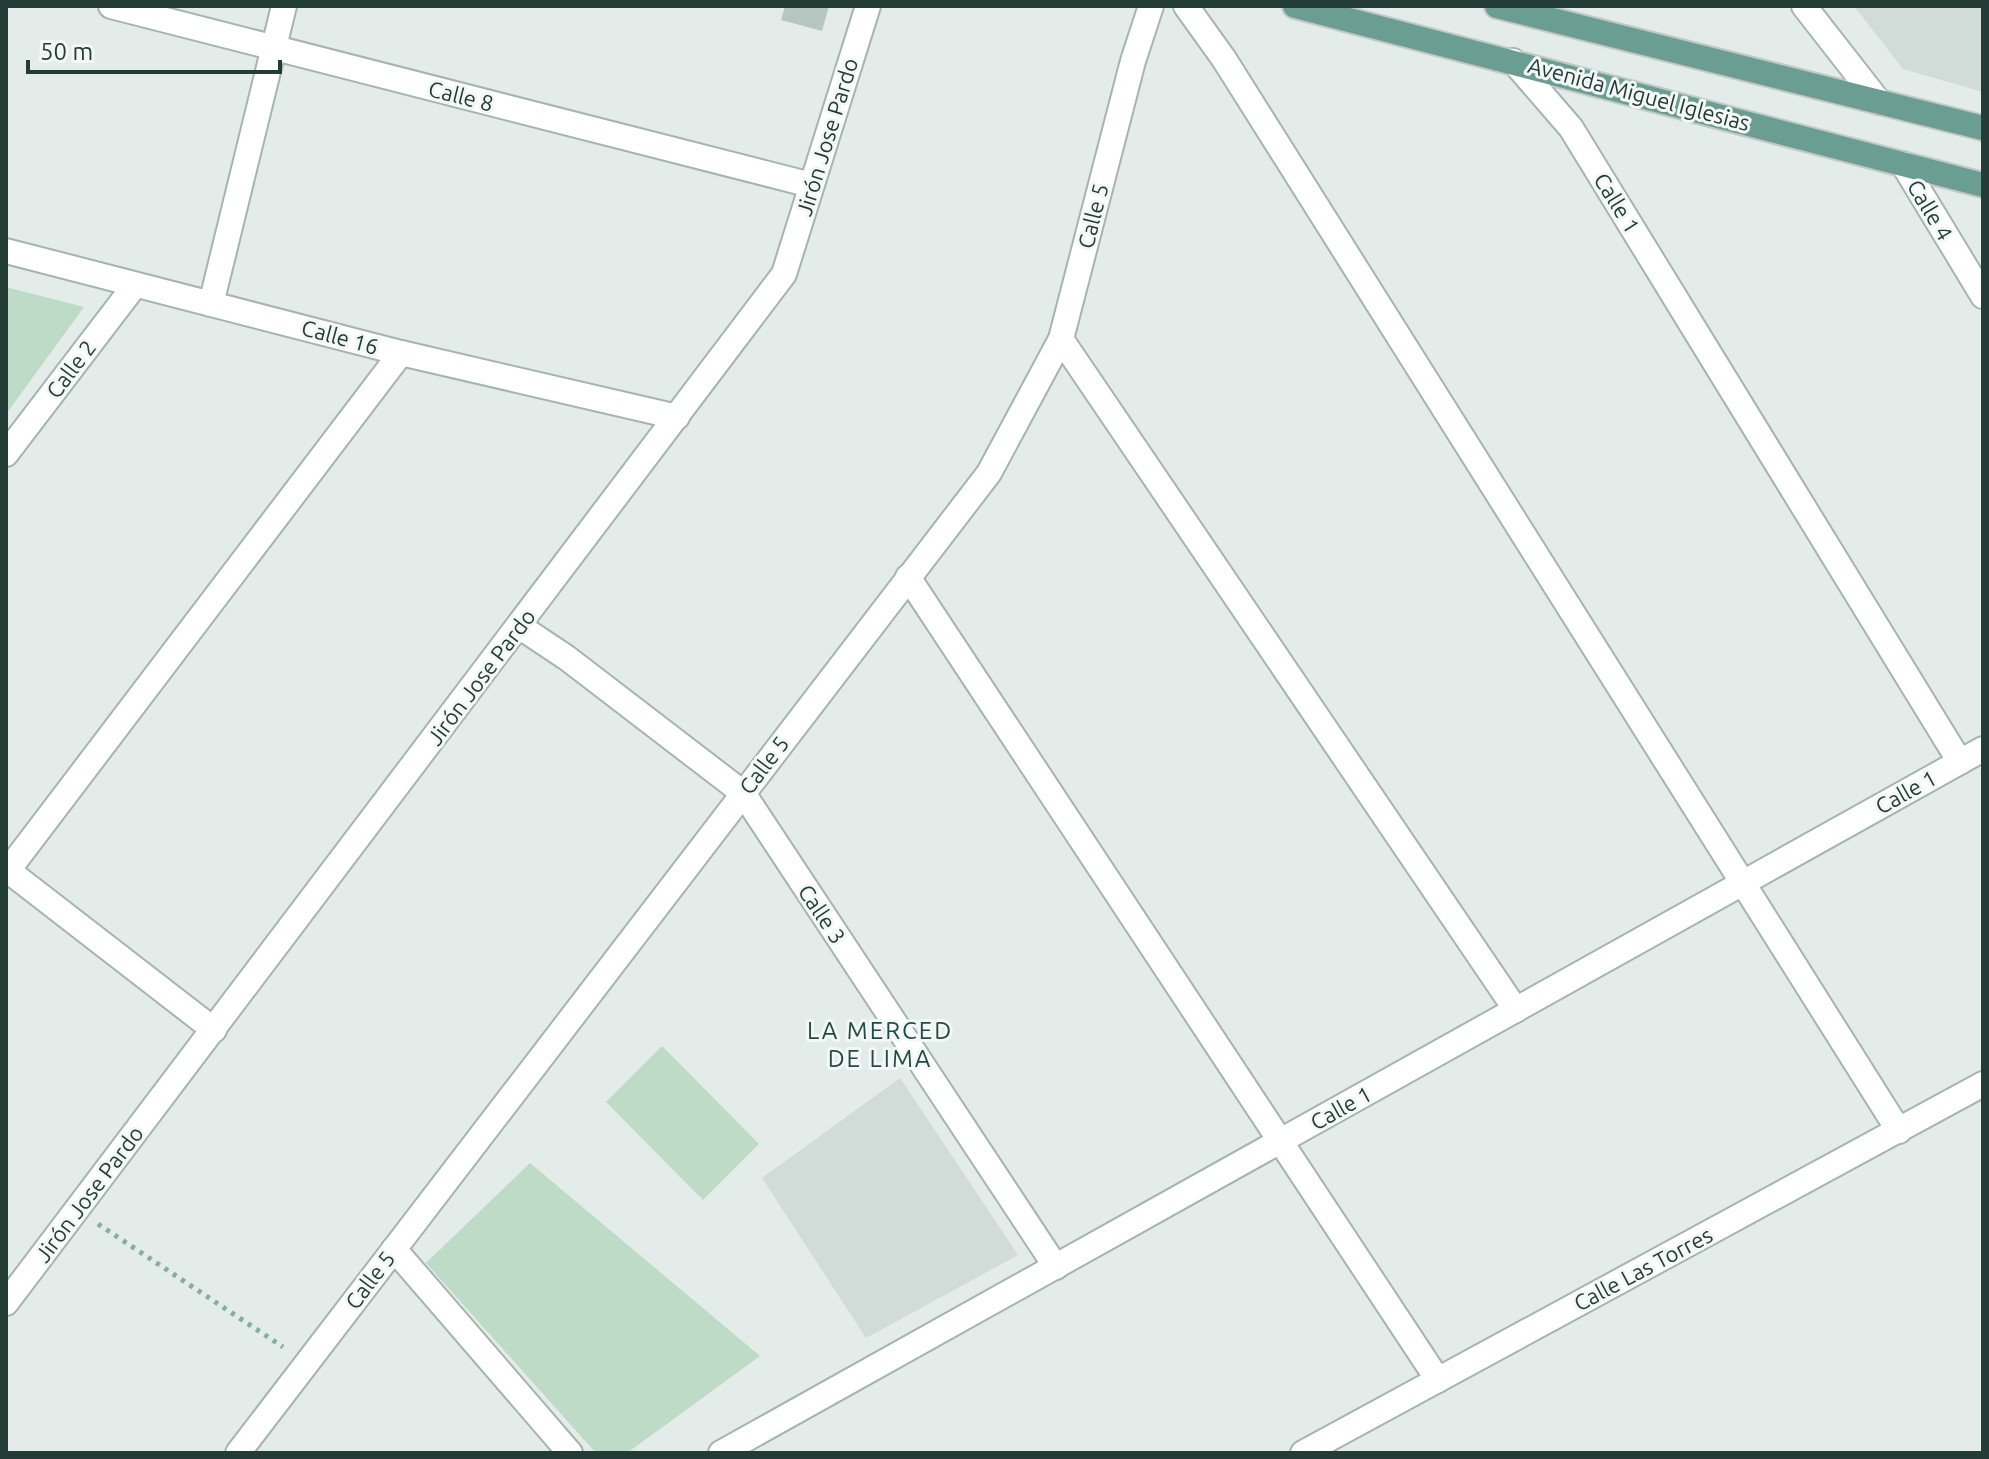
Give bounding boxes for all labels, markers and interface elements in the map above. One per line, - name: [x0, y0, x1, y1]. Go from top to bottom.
- scale bar: [28, 24, 280, 74]
- text: 50 m: [40, 38, 93, 65]
- street label: Avenida Miguel Iglesias: [1526, 52, 1753, 135]
- street label: Jirón Jose Pardo: [791, 55, 862, 219]
- street label: Calle 8: [426, 75, 496, 116]
- street label: Calle 1: [1589, 168, 1645, 237]
- street label: Calle 4: [1903, 175, 1958, 244]
- street label: Calle 5: [1072, 181, 1113, 251]
- street label: Calle 16: [299, 314, 381, 359]
- street label: Calle 2: [41, 335, 100, 403]
- street label: Jirón Jose Pardo: [421, 604, 540, 750]
- street label: Calle 5: [734, 731, 793, 799]
- street label: Calle 1: [1871, 765, 1941, 818]
- street label: Calle 3: [794, 879, 851, 948]
- district label: LA MERCED DE LIMA: [807, 1017, 953, 1072]
- street label: Calle 1: [1306, 1081, 1376, 1134]
- street label: Jirón Jose Pardo: [29, 1121, 148, 1267]
- street label: Calle Las Torres: [1569, 1222, 1716, 1316]
- street label: Calle 5: [340, 1246, 399, 1314]

